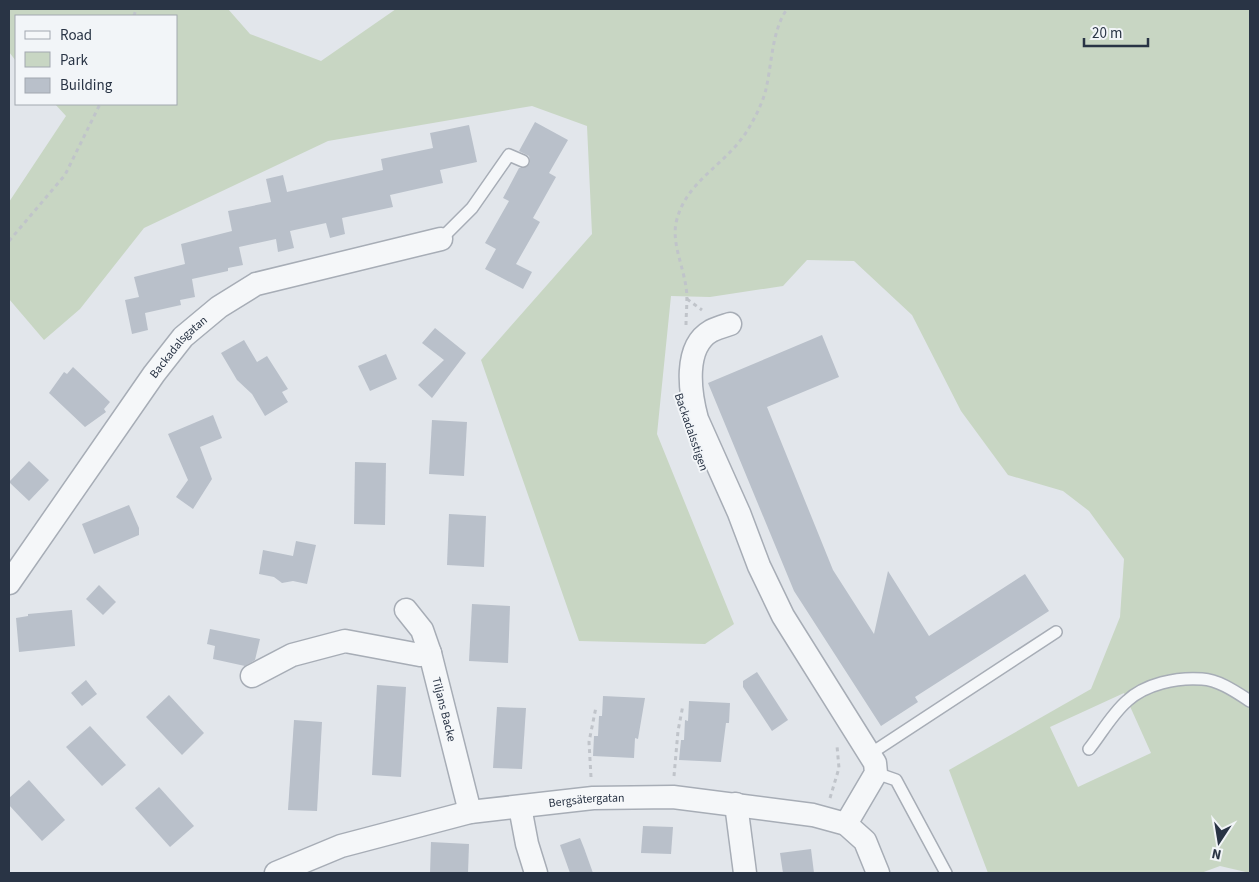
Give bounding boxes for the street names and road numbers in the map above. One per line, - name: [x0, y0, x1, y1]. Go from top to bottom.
- street label: Backadalsgatan: [145, 312, 211, 382]
- street label: Backadalsstigen: [670, 391, 712, 473]
- street label: Tiljans Backe: [428, 675, 460, 743]
- street label: Bergsätergatan: [548, 789, 625, 811]

